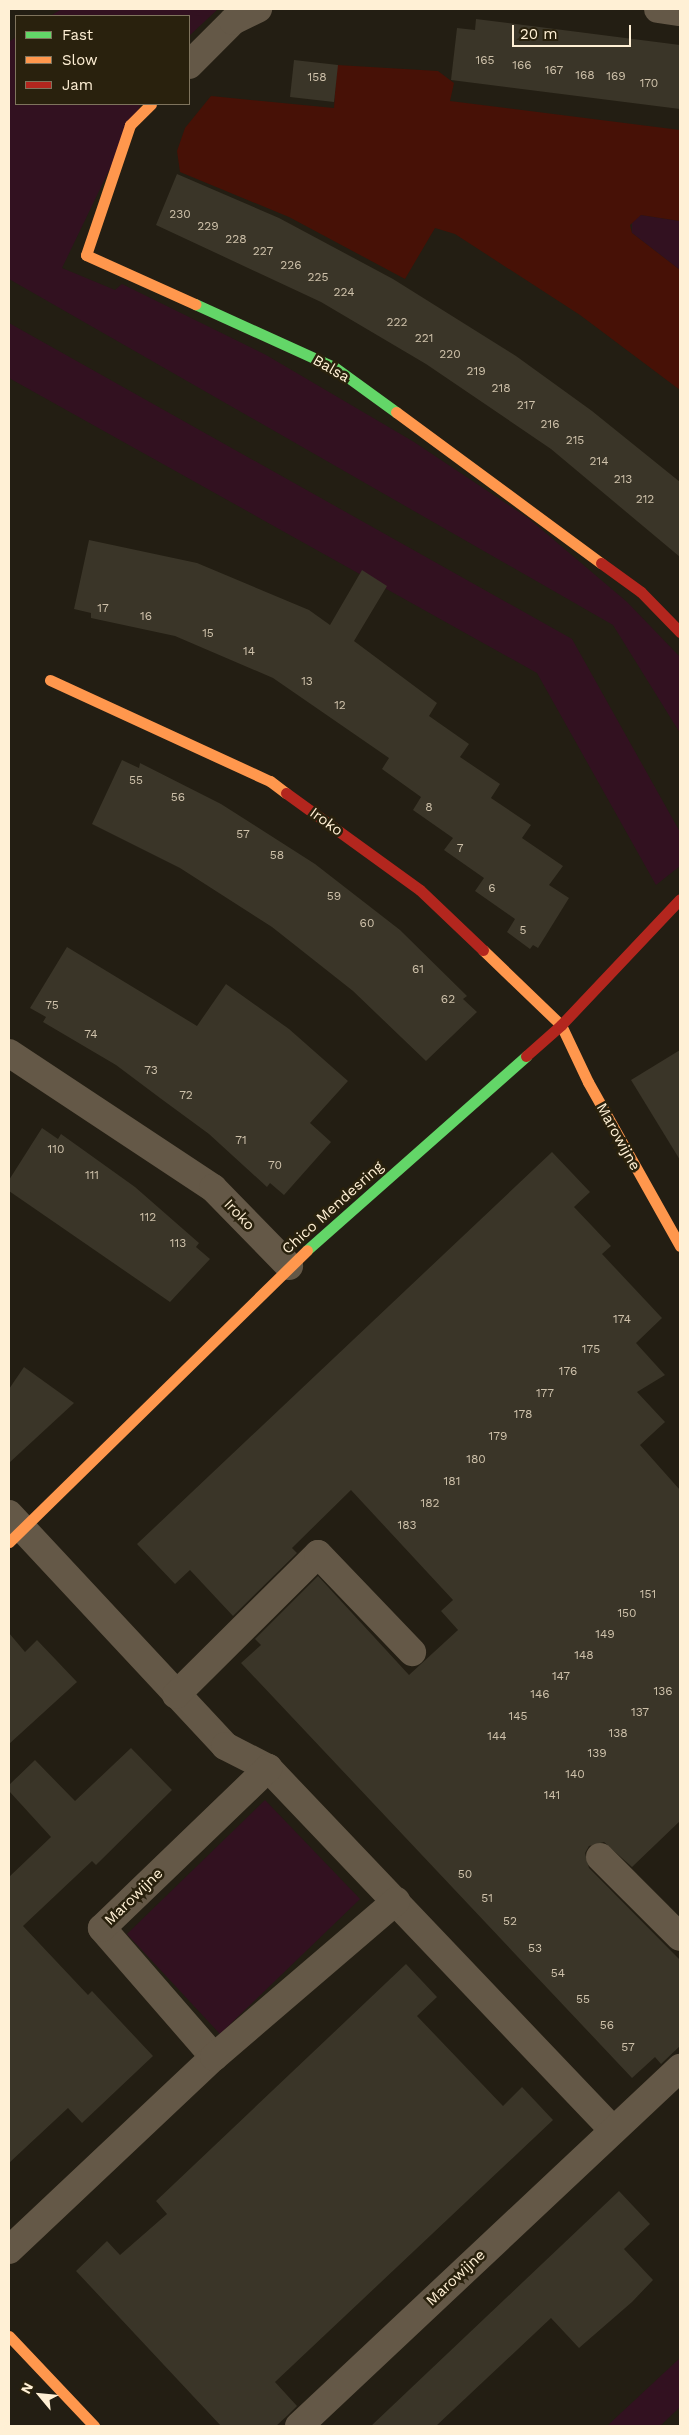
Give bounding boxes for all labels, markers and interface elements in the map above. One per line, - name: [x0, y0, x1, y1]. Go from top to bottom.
- legend: [15, 15, 190, 105]
- scale bar: [514, 15, 633, 47]
- text: 20 m: [520, 25, 558, 43]
- text: Fast: [62, 26, 93, 44]
- text: Slow: [62, 51, 98, 69]
- house number: 165: [476, 54, 494, 68]
- house number: 166: [512, 59, 532, 73]
- house number: 167: [545, 64, 563, 78]
- house number: 168: [575, 69, 595, 83]
- house number: 169: [606, 70, 626, 84]
- house number: 158: [307, 71, 327, 85]
- text: Jam: [62, 76, 93, 94]
- house number: 170: [640, 77, 658, 91]
- house number: 230: [169, 208, 191, 222]
- house number: 229: [197, 220, 219, 234]
- house number: 228: [225, 233, 247, 247]
- house number: 227: [253, 245, 273, 259]
- house number: 226: [280, 259, 302, 273]
- house number: 225: [308, 271, 328, 285]
- house number: 224: [334, 286, 354, 300]
- house number: 222: [387, 316, 407, 330]
- house number: 221: [415, 332, 433, 346]
- house number: 220: [439, 348, 461, 362]
- street label: Balsa: [309, 351, 353, 387]
- house number: 219: [466, 365, 486, 379]
- house number: 218: [491, 382, 511, 396]
- house number: 217: [517, 399, 535, 413]
- house number: 216: [541, 418, 559, 432]
- house number: 215: [566, 434, 584, 448]
- house number: 214: [589, 455, 609, 469]
- house number: 213: [614, 473, 632, 487]
- house number: 212: [636, 493, 654, 507]
- house number: 17: [97, 602, 109, 616]
- house number: 16: [140, 610, 152, 624]
- house number: 15: [202, 627, 214, 641]
- house number: 14: [243, 645, 255, 659]
- house number: 13: [301, 675, 313, 689]
- house number: 12: [334, 699, 346, 713]
- house number: 55: [129, 774, 143, 788]
- house number: 56: [171, 791, 185, 805]
- house number: 8: [425, 801, 433, 815]
- street label: Iroko: [306, 804, 346, 840]
- house number: 57: [236, 828, 250, 842]
- house number: 7: [457, 842, 463, 856]
- house number: 58: [270, 849, 284, 863]
- house number: 6: [488, 882, 496, 896]
- house number: 59: [327, 890, 341, 904]
- house number: 60: [360, 917, 374, 931]
- house number: 5: [520, 924, 526, 938]
- house number: 61: [412, 963, 424, 977]
- house number: 62: [441, 993, 455, 1007]
- house number: 75: [45, 999, 59, 1013]
- house number: 74: [84, 1028, 98, 1042]
- house number: 73: [144, 1064, 158, 1078]
- house number: 72: [179, 1089, 193, 1103]
- street label: Marowijne: [592, 1100, 644, 1174]
- house number: 71: [235, 1134, 247, 1148]
- house number: 110: [48, 1143, 64, 1157]
- street label: Chico Mendesring: [279, 1158, 387, 1258]
- house number: 70: [268, 1159, 282, 1173]
- house number: 111: [85, 1169, 99, 1183]
- street label: Iroko: [220, 1196, 258, 1234]
- house number: 112: [140, 1211, 156, 1225]
- house number: 113: [170, 1237, 186, 1251]
- house number: 174: [613, 1313, 631, 1327]
- house number: 175: [582, 1343, 600, 1357]
- house number: 176: [559, 1365, 577, 1379]
- house number: 177: [536, 1387, 554, 1401]
- house number: 178: [514, 1408, 532, 1422]
- house number: 179: [489, 1430, 507, 1444]
- house number: 180: [466, 1453, 486, 1467]
- house number: 181: [444, 1475, 460, 1489]
- house number: 182: [420, 1497, 440, 1511]
- house number: 183: [398, 1519, 416, 1533]
- house number: 151: [640, 1588, 656, 1602]
- house number: 150: [617, 1607, 637, 1621]
- house number: 149: [595, 1628, 615, 1642]
- house number: 148: [574, 1649, 594, 1663]
- house number: 147: [552, 1670, 570, 1684]
- house number: 136: [654, 1685, 672, 1699]
- house number: 146: [530, 1688, 550, 1702]
- house number: 137: [631, 1706, 649, 1720]
- house number: 145: [509, 1710, 527, 1724]
- house number: 138: [608, 1727, 628, 1741]
- house number: 144: [487, 1730, 507, 1744]
- house number: 139: [587, 1747, 607, 1761]
- house number: 140: [565, 1768, 585, 1782]
- house number: 141: [544, 1789, 560, 1803]
- street label: Marowijne: [101, 1865, 167, 1929]
- house number: 50: [458, 1868, 472, 1882]
- house number: 51: [481, 1892, 493, 1906]
- house number: 52: [503, 1915, 517, 1929]
- house number: 53: [528, 1942, 542, 1956]
- house number: 54: [551, 1967, 565, 1981]
- house number: 55: [576, 1993, 590, 2007]
- house number: 56: [600, 2019, 614, 2033]
- house number: 57: [621, 2041, 635, 2055]
- street label: Marowijne: [423, 2246, 489, 2310]
- north arrow: [15, 2370, 65, 2420]
- text: N: [17, 2380, 36, 2396]

